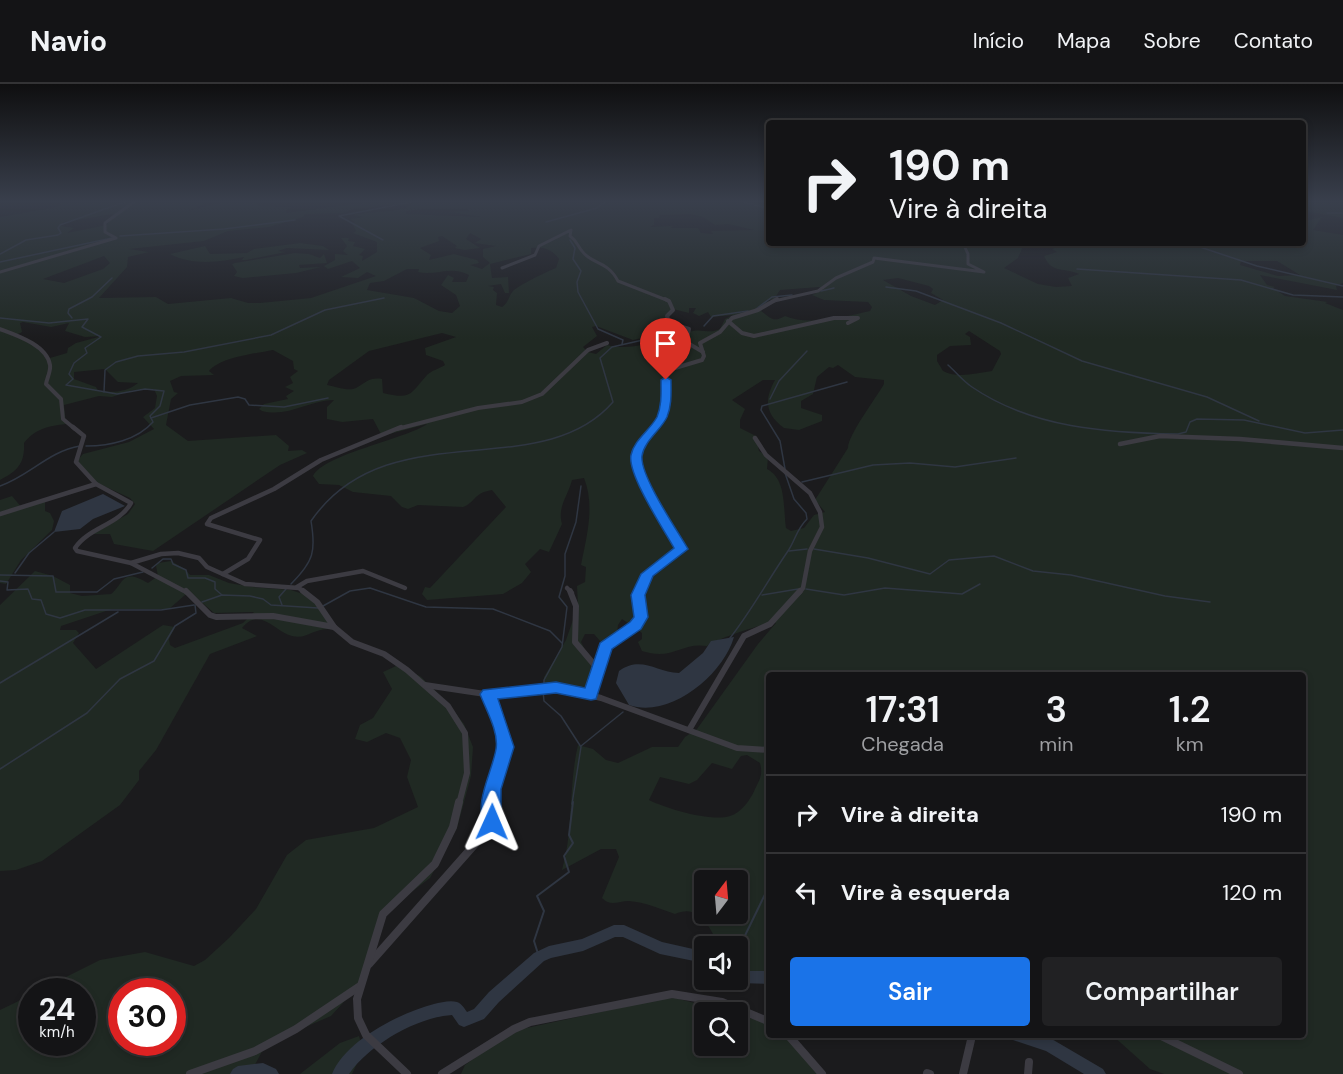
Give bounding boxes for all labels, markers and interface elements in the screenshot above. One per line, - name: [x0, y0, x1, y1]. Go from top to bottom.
- text: Navio: [30, 23, 107, 60]
- text: Início: [973, 27, 1024, 55]
- text: Mapa: [1057, 27, 1111, 55]
- text: Sobre: [1144, 27, 1201, 55]
- text: Contato: [1234, 27, 1313, 55]
- text: 190 m: [889, 138, 1010, 193]
- icon: right: [790, 144, 868, 222]
- text: Vire à direita: [889, 191, 1047, 226]
- pin: [640, 318, 691, 380]
- icon: arrive: [649, 327, 682, 360]
- text: 17:31: [866, 686, 940, 733]
- text: 3: [1046, 686, 1067, 733]
- text: 1.2: [1169, 686, 1211, 733]
- text: Chegada: [861, 731, 944, 757]
- text: min: [1039, 731, 1073, 757]
- text: km: [1176, 731, 1204, 757]
- position arrow: [460, 790, 524, 854]
- icon: right: [790, 798, 823, 831]
- text: Vire à direita: [841, 800, 979, 829]
- text: 190 m: [1221, 800, 1282, 829]
- north arrow: [694, 870, 748, 924]
- map controls: [694, 870, 748, 1056]
- icon: left: [790, 876, 823, 909]
- text: Vire à esquerda: [841, 878, 1010, 907]
- text: 120 m: [1222, 878, 1282, 907]
- button: sound: [694, 936, 748, 990]
- button: Sair: [790, 957, 1030, 1026]
- button: Compartilhar: [1042, 957, 1282, 1026]
- speed limit sign: 30: [108, 978, 186, 1056]
- text: 24: [39, 990, 75, 1029]
- button: search: [694, 1002, 748, 1056]
- text: km/h: [39, 1022, 75, 1042]

